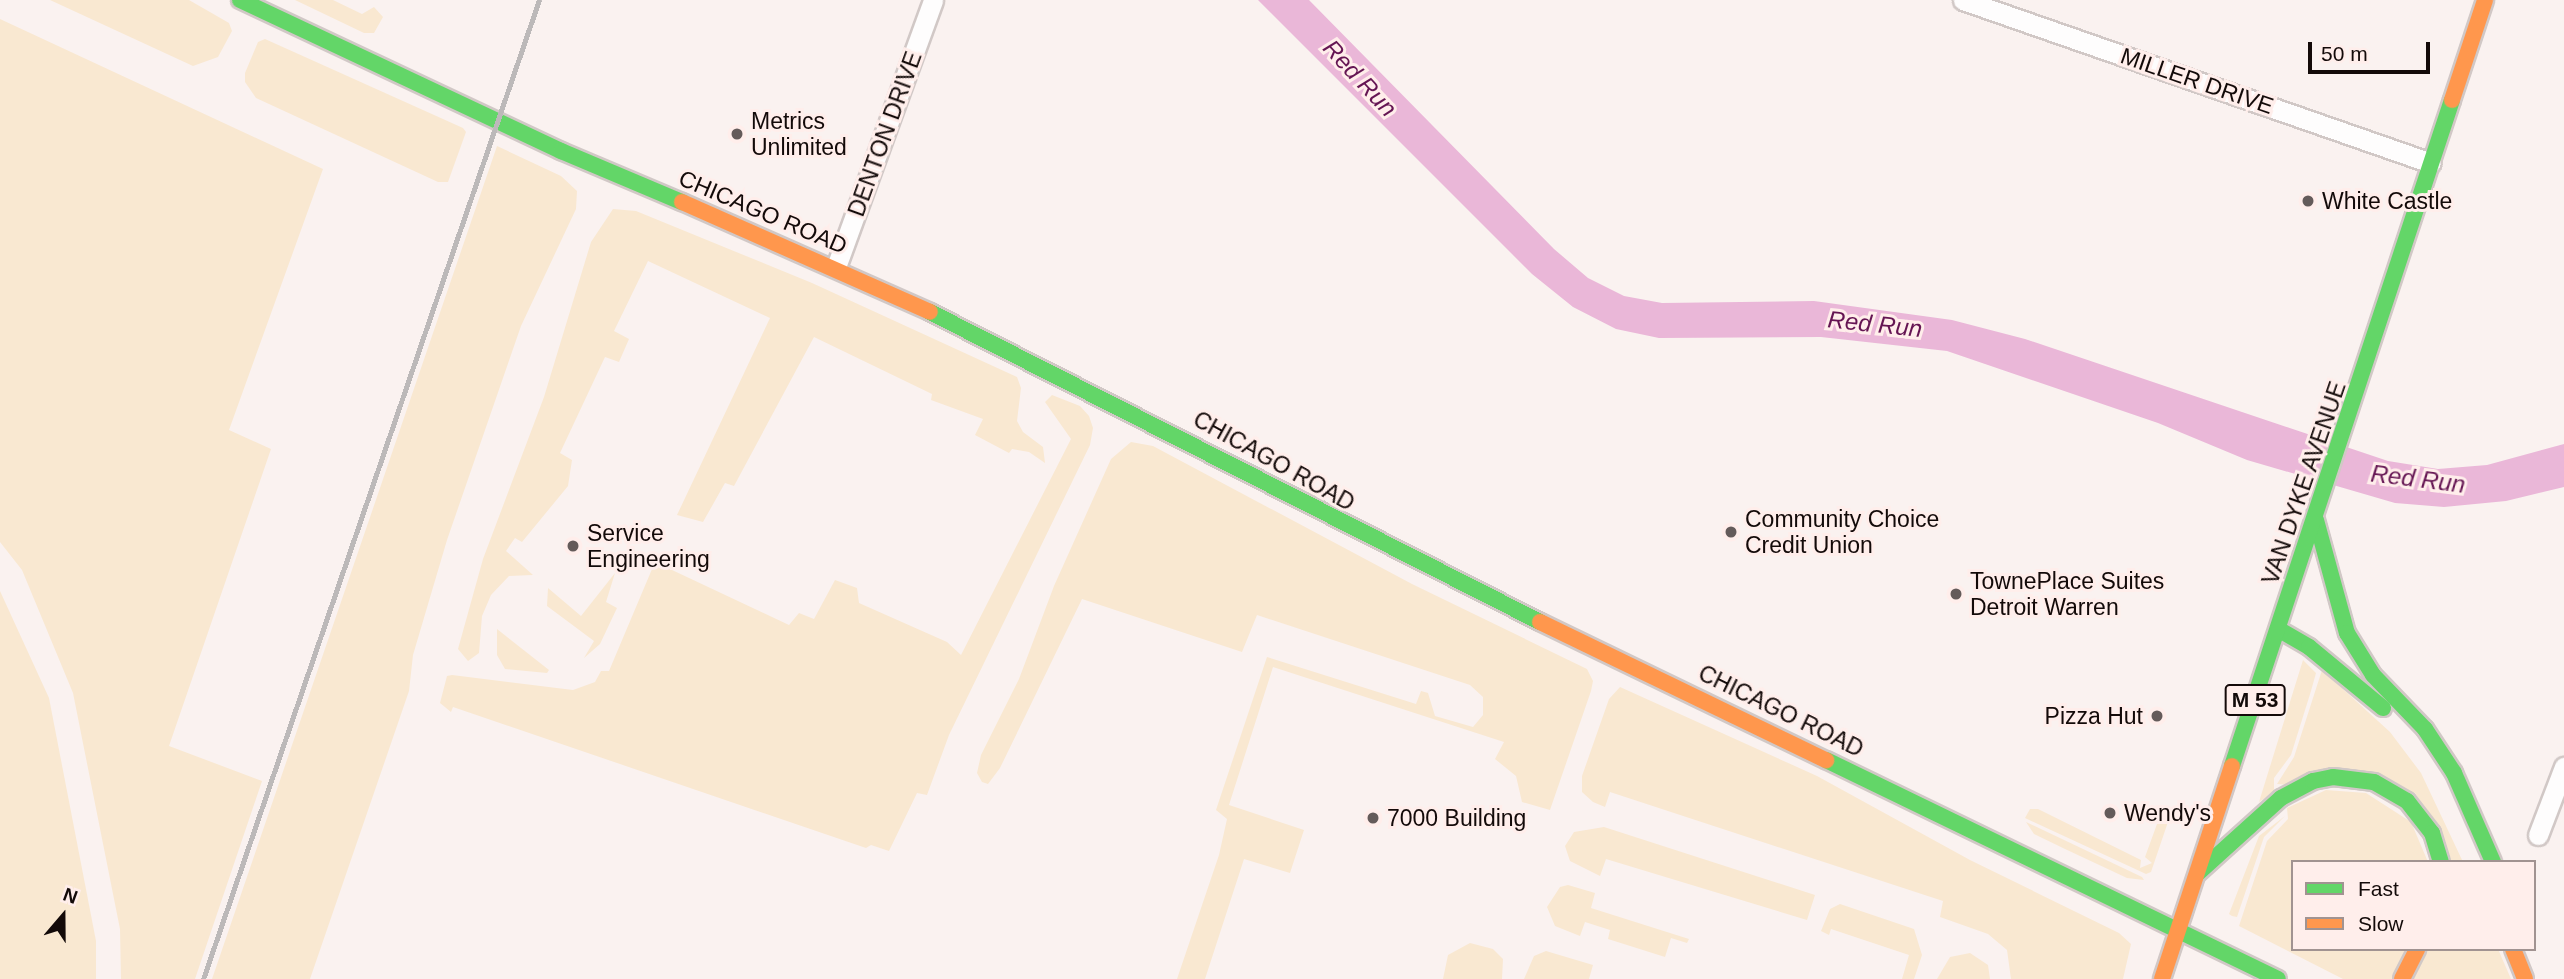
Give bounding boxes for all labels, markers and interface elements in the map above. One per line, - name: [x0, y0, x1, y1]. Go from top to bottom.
- scale bar: [2312, 28, 2434, 72]
- water label: Red Run: [1317, 34, 1403, 122]
- street label: MILLER DRIVE: [2117, 42, 2277, 120]
- text: 50 m: [2321, 42, 2368, 65]
- street label: DENTON DRIVE: [842, 48, 928, 220]
- place label: Metrics Unlimited: [751, 107, 847, 161]
- marker: Metrics Unlimited: [729, 126, 745, 142]
- street label: CHICAGO ROAD: [675, 164, 851, 260]
- place label: White Castle: [2322, 187, 2452, 215]
- marker: White Castle: [2300, 193, 2316, 209]
- water label: Red Run: [1826, 305, 1924, 343]
- street label: VAN DYKE AVENUE: [2256, 377, 2352, 589]
- street label: CHICAGO ROAD: [1189, 405, 1359, 517]
- water label: Red Run: [2369, 459, 2467, 499]
- place label: Community Choice Credit Union: [1745, 505, 1939, 559]
- place label: Service Engineering: [587, 519, 710, 573]
- marker: Community Choice Credit Union: [1723, 524, 1739, 540]
- marker: Service Engineering: [565, 538, 581, 554]
- place label: TownePlace Suites Detroit Warren: [1970, 567, 2164, 621]
- marker: TownePlace Suites Detroit Warren: [1948, 586, 1964, 602]
- street label: CHICAGO ROAD: [1694, 659, 1868, 763]
- road number: M 53: [2224, 682, 2286, 718]
- place label: Pizza Hut: [2045, 702, 2143, 730]
- marker: Pizza Hut: [2149, 708, 2165, 724]
- place label: Wendy's: [2124, 799, 2211, 827]
- place label: 7000 Building: [1387, 804, 1526, 832]
- marker: Wendy's: [2102, 805, 2118, 821]
- marker: 7000 Building: [1365, 810, 1381, 826]
- legend: [2291, 860, 2536, 951]
- text: Fast: [2358, 877, 2399, 900]
- north arrow: [28, 881, 98, 951]
- text: N: [60, 884, 80, 908]
- text: Slow: [2358, 912, 2404, 935]

